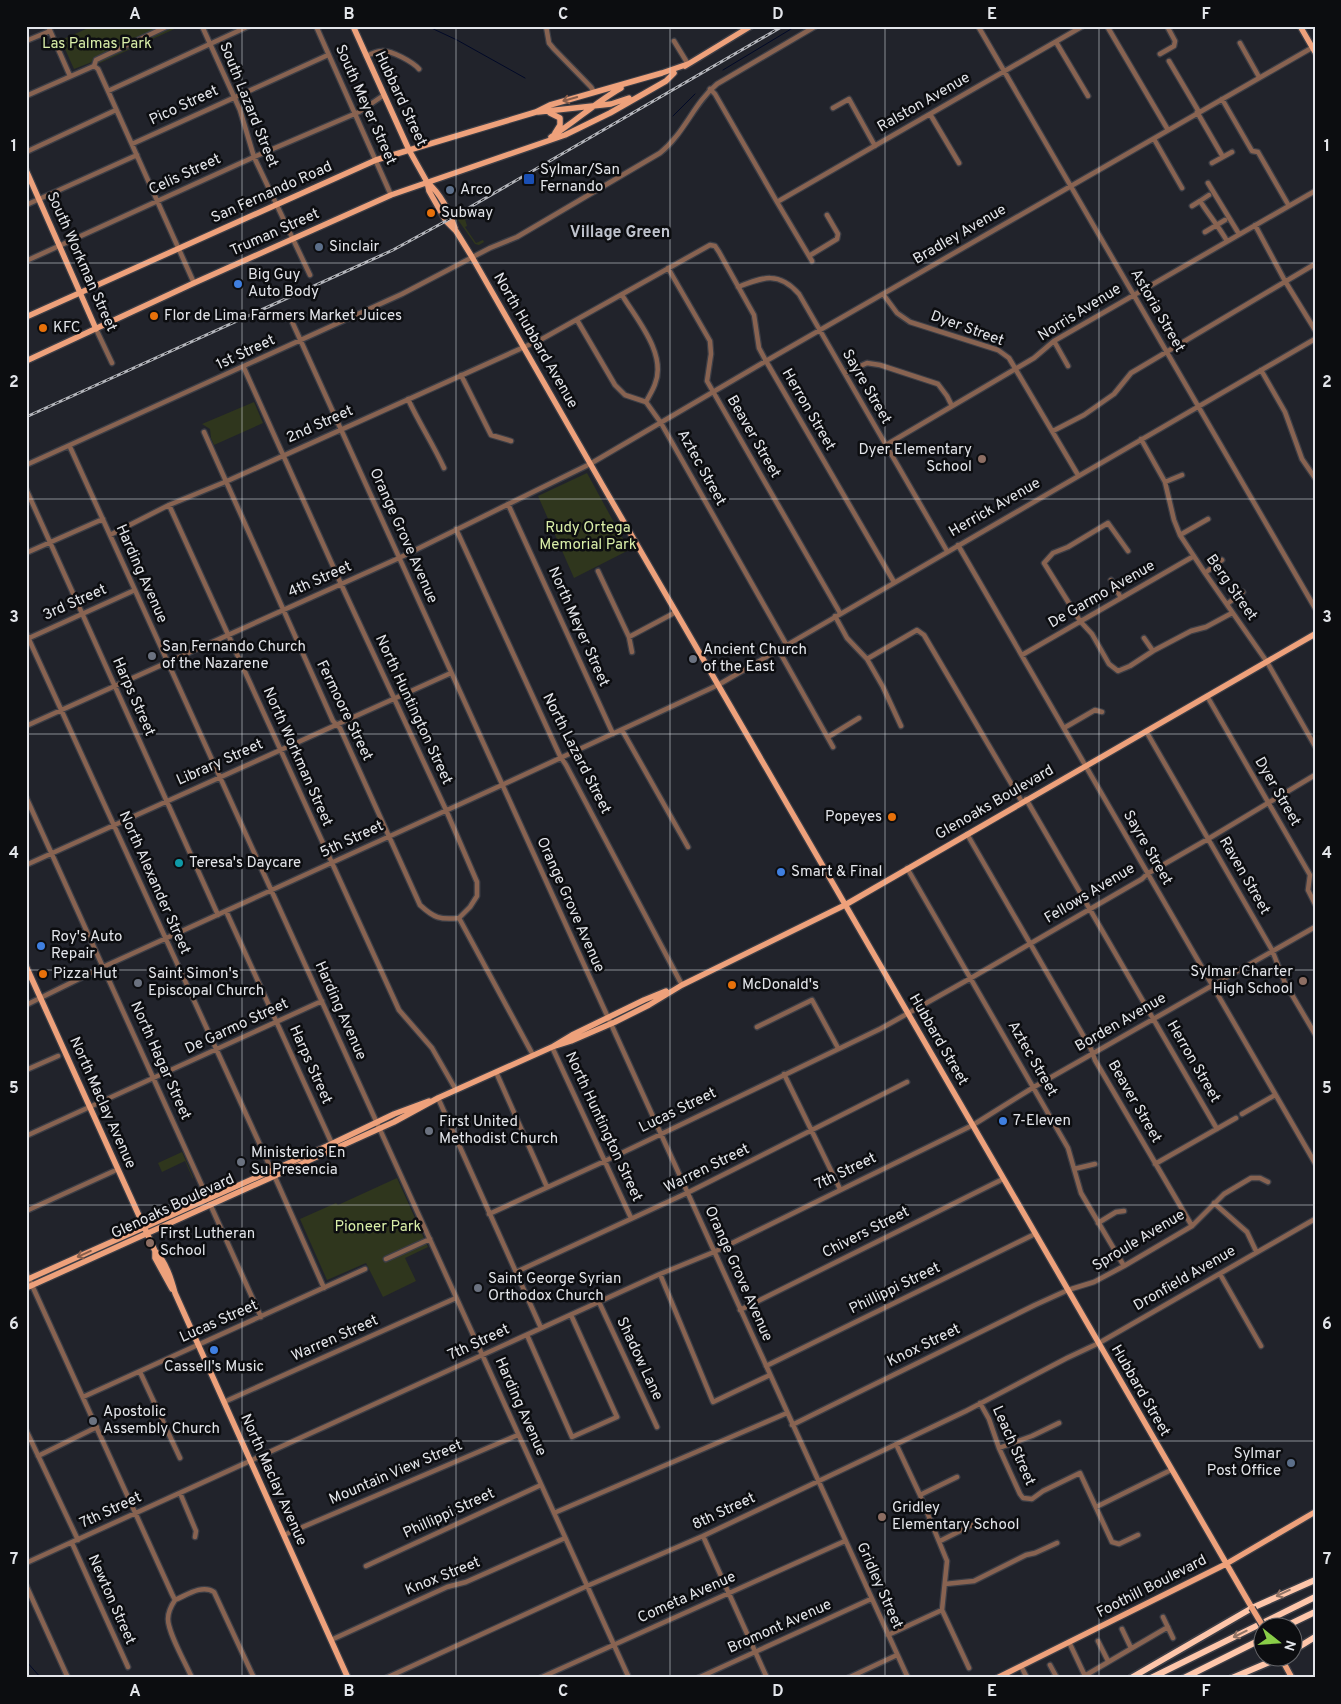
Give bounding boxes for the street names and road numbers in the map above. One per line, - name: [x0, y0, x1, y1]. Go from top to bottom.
- street label: South Lazard Street: [214, 40, 282, 170]
- street label: South Meyer Street: [330, 42, 400, 168]
- street label: Hubbard Street: [370, 48, 430, 150]
- street label: Ralston Avenue: [874, 69, 974, 137]
- street label: Pico Street: [146, 82, 222, 130]
- street label: Celis Street: [146, 150, 224, 200]
- street label: San Fernando Road: [208, 158, 336, 228]
- street label: South Workman Street: [42, 189, 120, 335]
- street label: Bradley Avenue: [910, 201, 1010, 269]
- street label: Truman Street: [227, 205, 323, 261]
- street label: Astoria Street: [1125, 266, 1189, 356]
- street label: North Hubbard Avenue: [488, 270, 582, 412]
- street label: Norris Avenue: [1035, 280, 1125, 346]
- street label: Dyer Street: [928, 307, 1006, 351]
- street label: 1st Street: [214, 331, 278, 375]
- street label: Sayre Street: [837, 346, 895, 428]
- street label: Herron Street: [777, 366, 839, 454]
- street label: Beaver Street: [722, 392, 784, 482]
- street label: 2nd Street: [284, 402, 356, 448]
- street label: Aztec Street: [672, 427, 730, 509]
- street label: Orange Grove Avenue: [365, 465, 441, 607]
- street label: Herrick Avenue: [946, 474, 1044, 542]
- street label: Harding Avenue: [111, 522, 171, 626]
- street label: Berg Street: [1201, 551, 1261, 625]
- street label: De Garmo Avenue: [1045, 557, 1159, 633]
- street label: 4th Street: [285, 558, 355, 602]
- street label: North Meyer Street: [543, 564, 613, 690]
- street label: 3rd Street: [40, 581, 110, 625]
- street label: North Huntington Street: [370, 632, 456, 788]
- street label: Harps Street: [107, 655, 159, 739]
- street label: Fermoore Street: [311, 658, 377, 764]
- street label: North Workman Street: [258, 684, 336, 830]
- street label: North Lazard Street: [537, 690, 615, 818]
- street label: Library Street: [174, 735, 266, 791]
- street label: Dyer Street: [1250, 754, 1304, 830]
- street label: Glenoaks Boulevard: [932, 761, 1058, 845]
- street label: Sayre Street: [1118, 807, 1176, 889]
- street label: North Alexander Street: [114, 808, 194, 958]
- street label: 5th Street: [317, 817, 387, 863]
- street label: Orange Grove Avenue: [532, 834, 608, 976]
- street label: Raven Street: [1214, 834, 1274, 918]
- street label: Fellows Avenue: [1041, 860, 1139, 928]
- street label: Harding Avenue: [310, 959, 370, 1063]
- street label: Borden Avenue: [1072, 989, 1170, 1057]
- street label: Hubbard Street: [904, 991, 972, 1089]
- street label: De Garmo Street: [182, 995, 292, 1059]
- street label: North Hagar Street: [125, 999, 195, 1123]
- street label: Aztec Street: [1003, 1018, 1061, 1100]
- street label: Herron Street: [1162, 1018, 1224, 1106]
- street label: Harps Street: [284, 1023, 336, 1107]
- street label: North Maclay Avenue: [64, 1034, 140, 1172]
- street label: North Huntington Street: [560, 1049, 646, 1205]
- street label: Beaver Street: [1103, 1057, 1165, 1147]
- street label: Lucas Street: [636, 1084, 720, 1138]
- street label: Warren Street: [661, 1140, 753, 1198]
- street label: 7th Street: [812, 1149, 880, 1195]
- street label: Glenoaks Boulevard: [108, 1170, 238, 1244]
- street label: Orange Grove Avenue: [700, 1203, 776, 1345]
- street label: Chivers Street: [819, 1203, 913, 1263]
- street label: Sproule Avenue: [1089, 1206, 1189, 1276]
- street label: Dronfield Avenue: [1131, 1242, 1239, 1316]
- street label: Phillippi Street: [846, 1259, 944, 1319]
- street label: Lucas Street: [177, 1296, 261, 1348]
- street label: Warren Street: [289, 1311, 381, 1367]
- street label: Shadow Lane: [611, 1314, 667, 1404]
- street label: 7th Street: [445, 1320, 513, 1366]
- street label: Knox Street: [884, 1320, 964, 1372]
- street label: Hubbard Street: [1106, 1342, 1174, 1440]
- street label: Harding Avenue: [490, 1355, 550, 1459]
- street label: Leach Street: [987, 1403, 1039, 1489]
- street label: North Maclay Avenue: [235, 1411, 311, 1549]
- street label: Mountain View Street: [327, 1436, 465, 1510]
- street label: Phillippi Street: [400, 1484, 498, 1544]
- street label: 7th Street: [77, 1488, 145, 1534]
- street label: 8th Street: [689, 1489, 759, 1535]
- street label: Gridley Street: [851, 1540, 907, 1632]
- street label: Foothill Boulevard: [1094, 1551, 1210, 1623]
- street label: Newton Street: [83, 1552, 139, 1648]
- street label: Knox Street: [403, 1553, 483, 1601]
- street label: Cometa Avenue: [635, 1568, 739, 1628]
- street label: Bromont Avenue: [725, 1596, 835, 1658]

